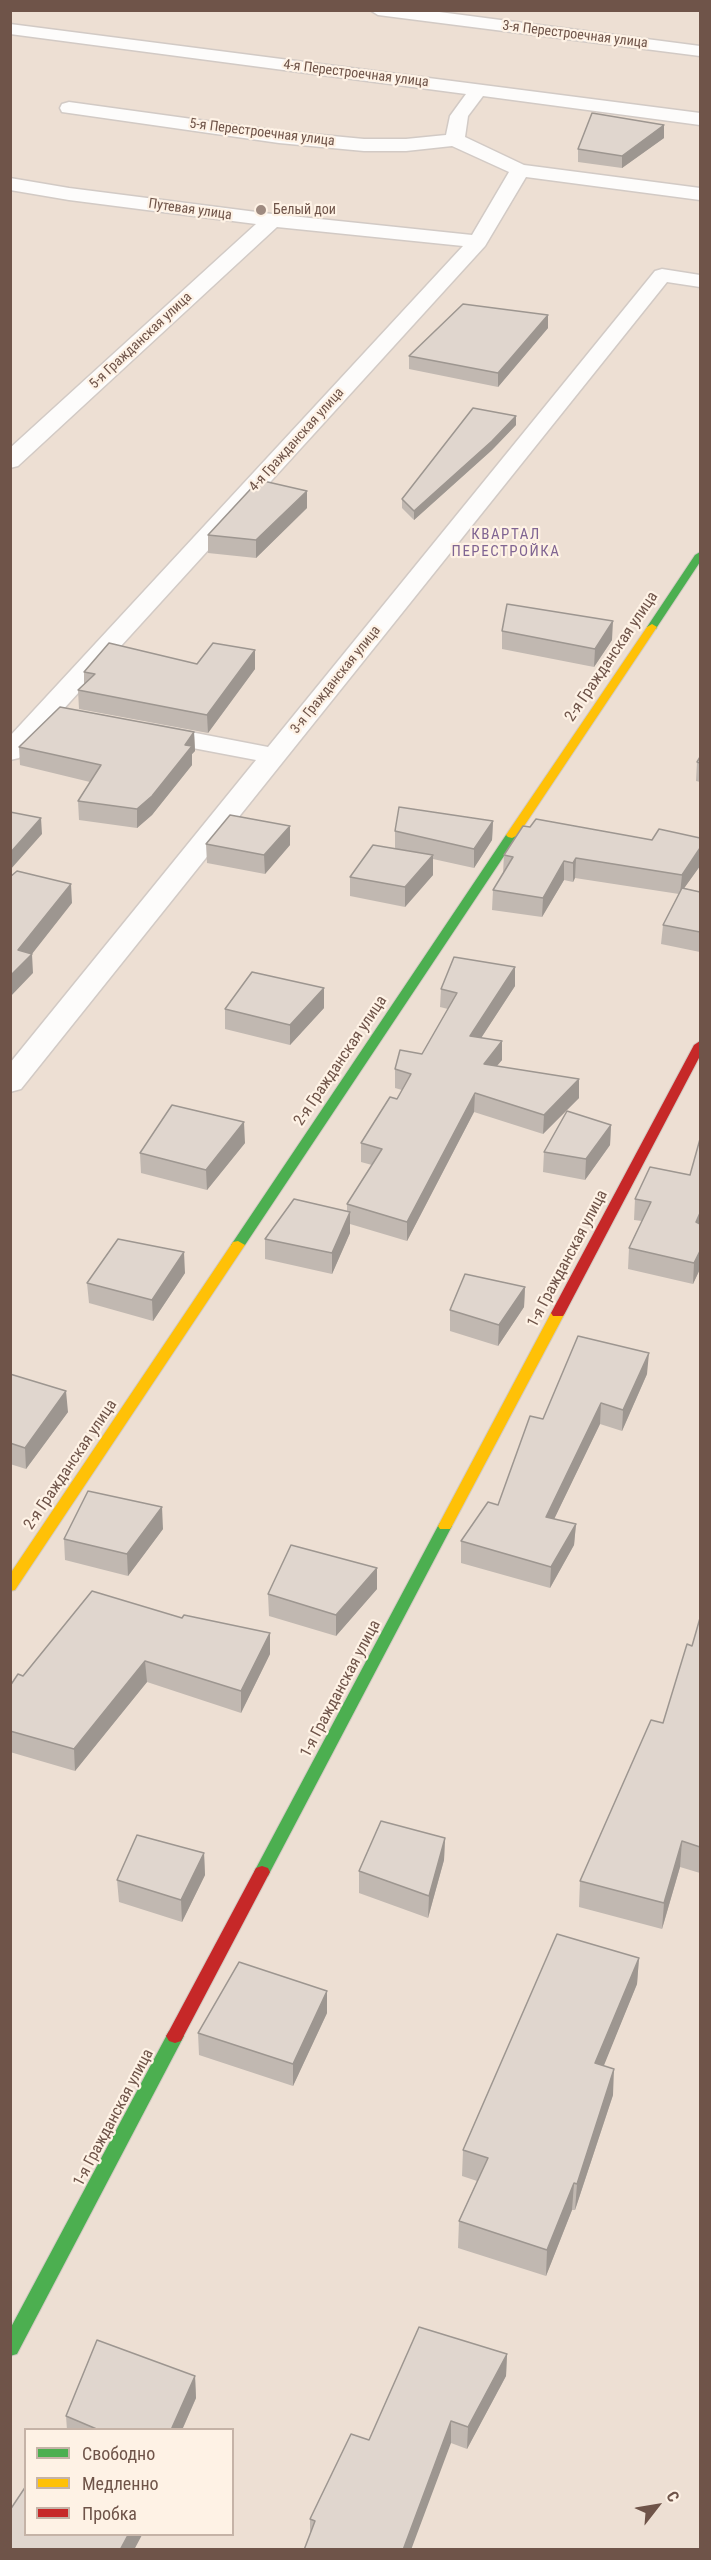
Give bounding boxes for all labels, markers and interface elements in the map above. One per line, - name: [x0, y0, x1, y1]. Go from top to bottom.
- street label: 3-я Перестроечная улица: [501, 18, 649, 52]
- street label: 4-я Перестроечная улица: [282, 57, 430, 91]
- street label: 5-я Перестроечная улица: [188, 116, 336, 150]
- street label: Путевая улица: [147, 196, 233, 224]
- place label: Белый дои: [273, 202, 336, 218]
- marker: Белый дои: [254, 203, 268, 217]
- street label: 5-я Гражданская улица: [86, 289, 196, 393]
- street label: 4-я Гражданская улица: [246, 385, 348, 495]
- district label: КВАРТАЛ ПЕРЕСТРОЙКА: [452, 526, 560, 561]
- street label: 2-я Гражданская улица: [561, 588, 663, 726]
- street label: 3-я Гражданская улица: [287, 623, 385, 737]
- street label: 2-я Гражданская улица: [290, 992, 392, 1130]
- street label: 1-я Гражданская улица: [524, 1187, 612, 1331]
- street label: 2-я Гражданская улица: [20, 1396, 122, 1534]
- street label: 1-я Гражданская улица: [297, 1617, 385, 1761]
- street label: 1-я Гражданская улица: [70, 2046, 158, 2190]
- legend: [24, 2428, 234, 2536]
- text: Свободно: [82, 2443, 155, 2464]
- text: Медленно: [82, 2473, 159, 2494]
- north arrow: [627, 2476, 687, 2536]
- text: С: [662, 2488, 683, 2505]
- text: Пробка: [82, 2503, 137, 2524]

